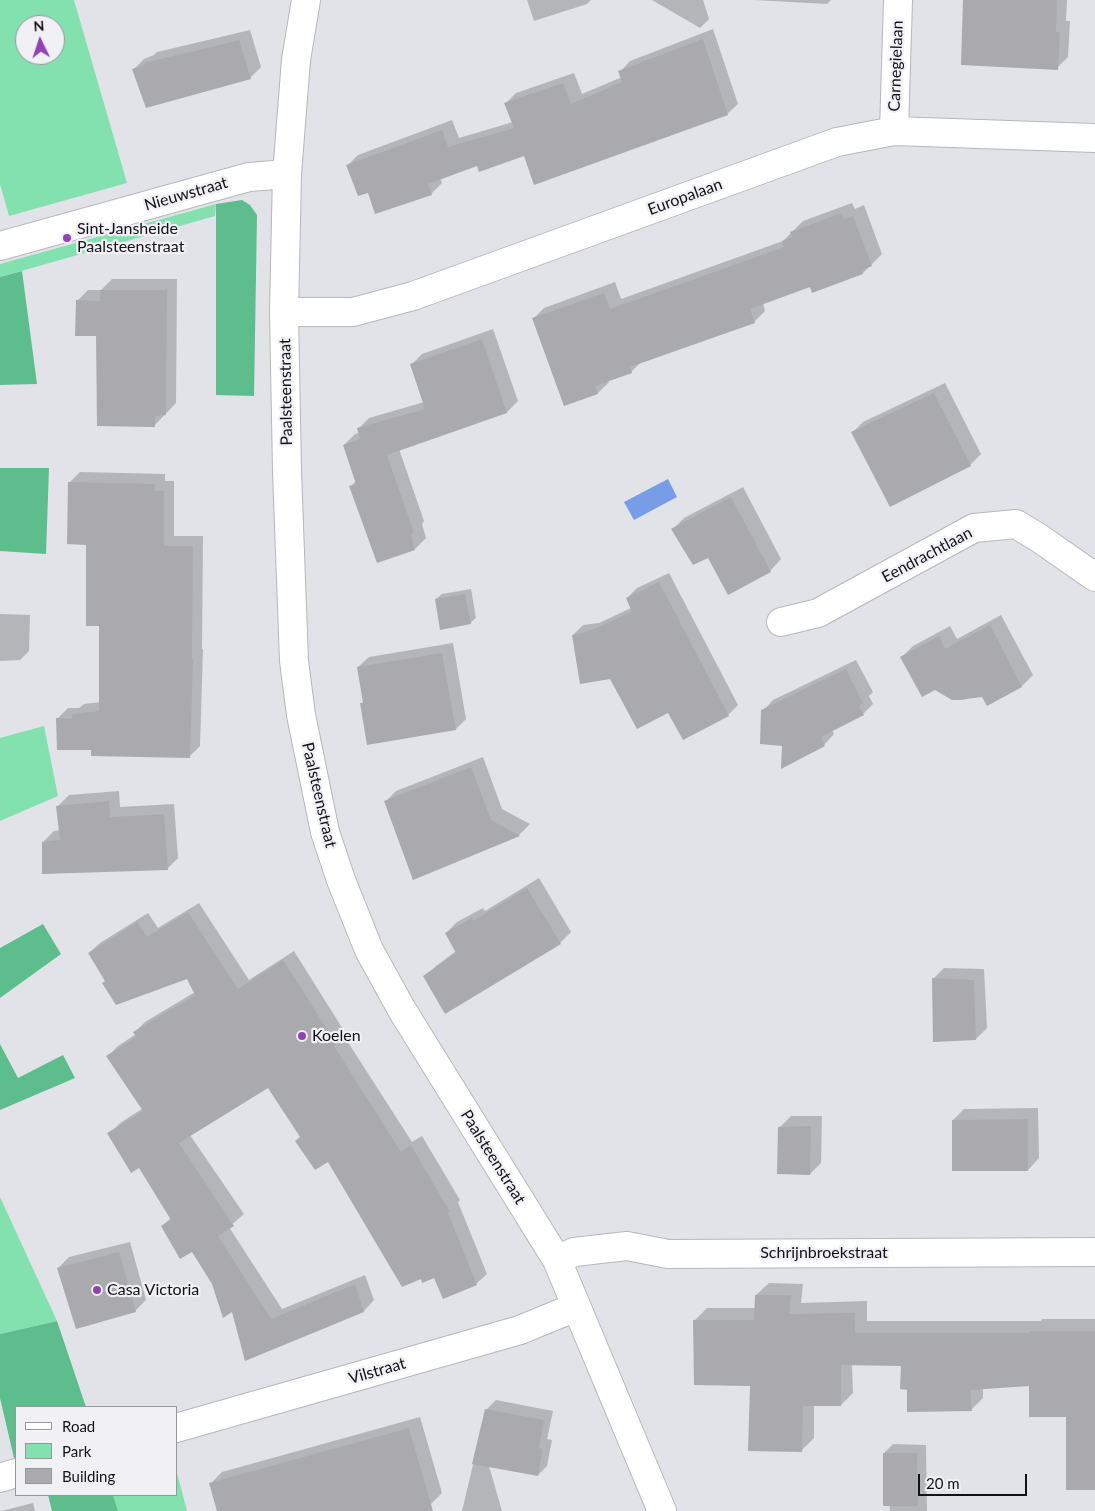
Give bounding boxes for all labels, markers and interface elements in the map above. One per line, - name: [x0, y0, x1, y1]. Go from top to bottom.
- north arrow: [15, 15, 65, 65]
- text: N: [33, 17, 45, 34]
- street label: Carnegielaan: [885, 20, 907, 112]
- street label: Nieuwstraat: [142, 173, 230, 215]
- street label: Europalaan: [645, 175, 725, 219]
- place label: Sint-Jansheide Paalsteenstraat: [77, 219, 184, 257]
- marker: Sint-Jansheide Paalsteenstraat: [61, 232, 73, 244]
- street label: Paalsteenstraat: [275, 338, 297, 446]
- street label: Eendrachtlaan: [879, 523, 975, 587]
- street label: Paalsteenstraat: [298, 741, 340, 849]
- place label: Koelen: [312, 1026, 361, 1046]
- marker: Koelen: [296, 1030, 308, 1042]
- street label: Paalsteenstraat: [456, 1106, 530, 1208]
- street label: Schrijnbroekstraat: [760, 1243, 888, 1263]
- place label: Casa Victoria: [107, 1280, 199, 1300]
- marker: Casa Victoria: [91, 1284, 103, 1296]
- street label: Vilstraat: [346, 1354, 408, 1388]
- legend: [15, 1406, 178, 1496]
- text: Road: [62, 1417, 95, 1435]
- text: Park: [62, 1442, 91, 1460]
- scale bar: [920, 1464, 1029, 1496]
- text: Building: [62, 1467, 115, 1485]
- text: 20 m: [926, 1474, 960, 1492]

